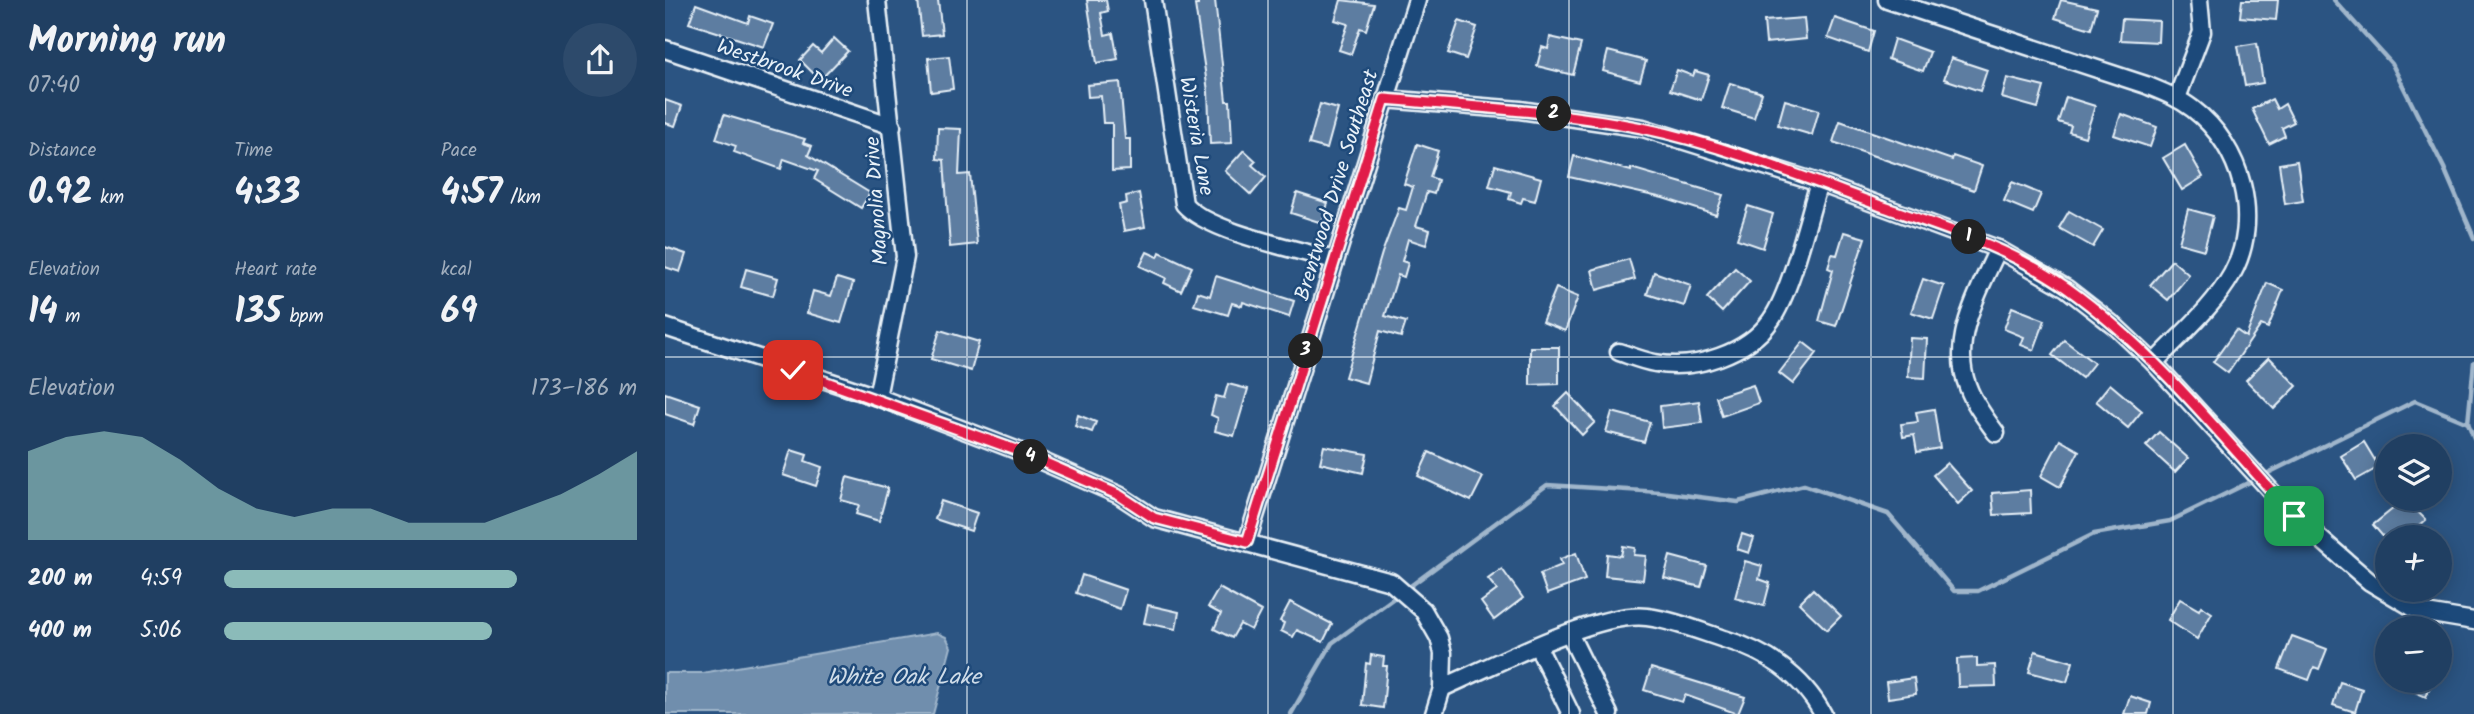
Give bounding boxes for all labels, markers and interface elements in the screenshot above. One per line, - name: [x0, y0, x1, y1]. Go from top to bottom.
- text: Morning run: [28, 12, 226, 72]
- button: share: [563, 23, 637, 97]
- street label: Westbrook Drive: [712, 31, 858, 108]
- street label: Brentwood Drive Southeast: [1287, 65, 1389, 305]
- text: 07:40: [28, 68, 80, 104]
- street label: Wisteria Lane: [1169, 74, 1222, 199]
- pin: 2: [1537, 96, 1571, 132]
- text: 2: [1548, 98, 1559, 128]
- street label: Magnolia Drive: [856, 135, 898, 267]
- text: Distance: [28, 136, 96, 166]
- text: Time: [234, 136, 273, 166]
- text: Pace: [441, 136, 477, 166]
- text: 0.92: [28, 166, 92, 222]
- text: 4:33: [234, 166, 300, 222]
- text: 4:57: [441, 166, 503, 222]
- text: km: [92, 183, 124, 213]
- text: /km: [503, 183, 541, 213]
- pin: 1: [1951, 219, 1987, 254]
- text: 1: [1966, 221, 1971, 251]
- text: Elevation: [28, 255, 100, 285]
- text: Heart rate: [234, 255, 317, 285]
- text: kcal: [441, 255, 472, 285]
- text: 14: [28, 285, 58, 341]
- text: 135: [234, 285, 282, 341]
- text: 69: [441, 285, 477, 341]
- text: m: [58, 302, 80, 332]
- text: bpm: [282, 302, 324, 332]
- pin: 3: [1289, 334, 1323, 368]
- text: 3: [1300, 335, 1311, 365]
- pin: [763, 340, 823, 400]
- icon: check: [774, 351, 812, 389]
- text: Elevation: [28, 371, 115, 407]
- text: 173–186 m: [531, 371, 637, 407]
- map controls: [2375, 434, 2452, 693]
- button: layers: [2375, 434, 2452, 511]
- pin: 4: [1013, 440, 1049, 475]
- text: 4: [1025, 441, 1036, 471]
- pin: [2264, 486, 2324, 546]
- icon: arrive: [2275, 497, 2313, 535]
- button: +: [2375, 525, 2452, 602]
- text: 200 m: [28, 561, 93, 597]
- text: 4:59: [140, 561, 182, 597]
- text: 400 m: [28, 613, 92, 649]
- text: 5:06: [140, 613, 182, 649]
- button: −: [2375, 616, 2452, 693]
- water label: White Oak Lake: [827, 660, 983, 696]

